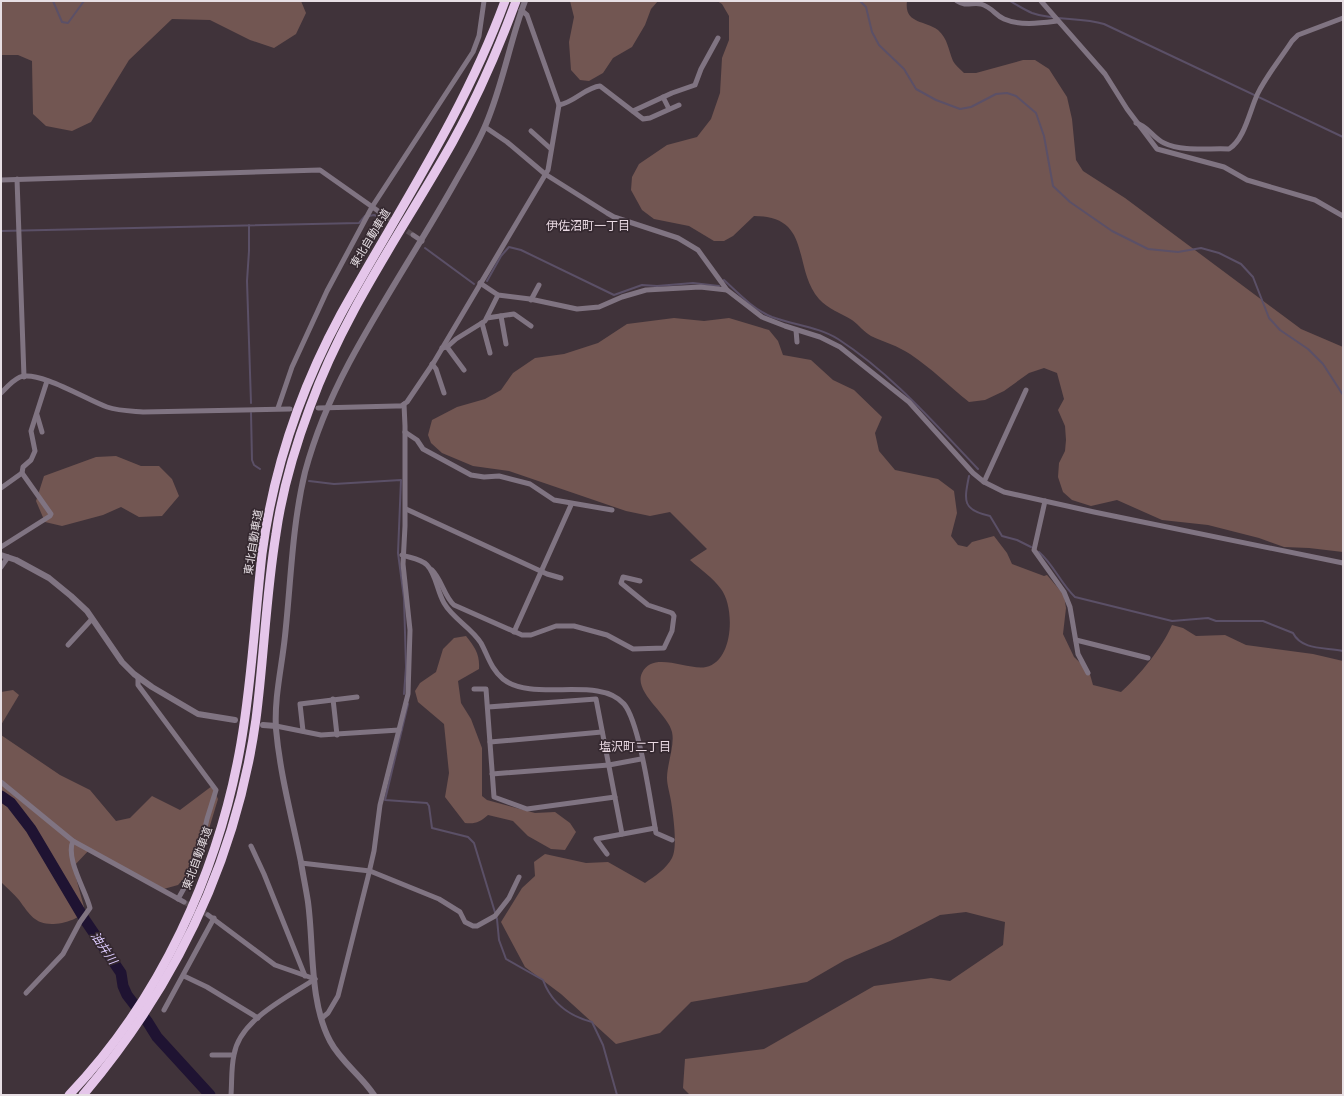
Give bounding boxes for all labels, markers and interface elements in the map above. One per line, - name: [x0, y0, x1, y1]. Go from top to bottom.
- street label: 東北自動車道: [347, 206, 394, 270]
- district label: 伊佐沼町一丁目: [546, 218, 630, 234]
- street label: 東北自動車道: [241, 508, 266, 576]
- district label: 塩沢町二丁目: [599, 739, 671, 755]
- street label: 東北自動車道: [179, 825, 216, 892]
- water label: 油井川: [87, 929, 122, 969]

